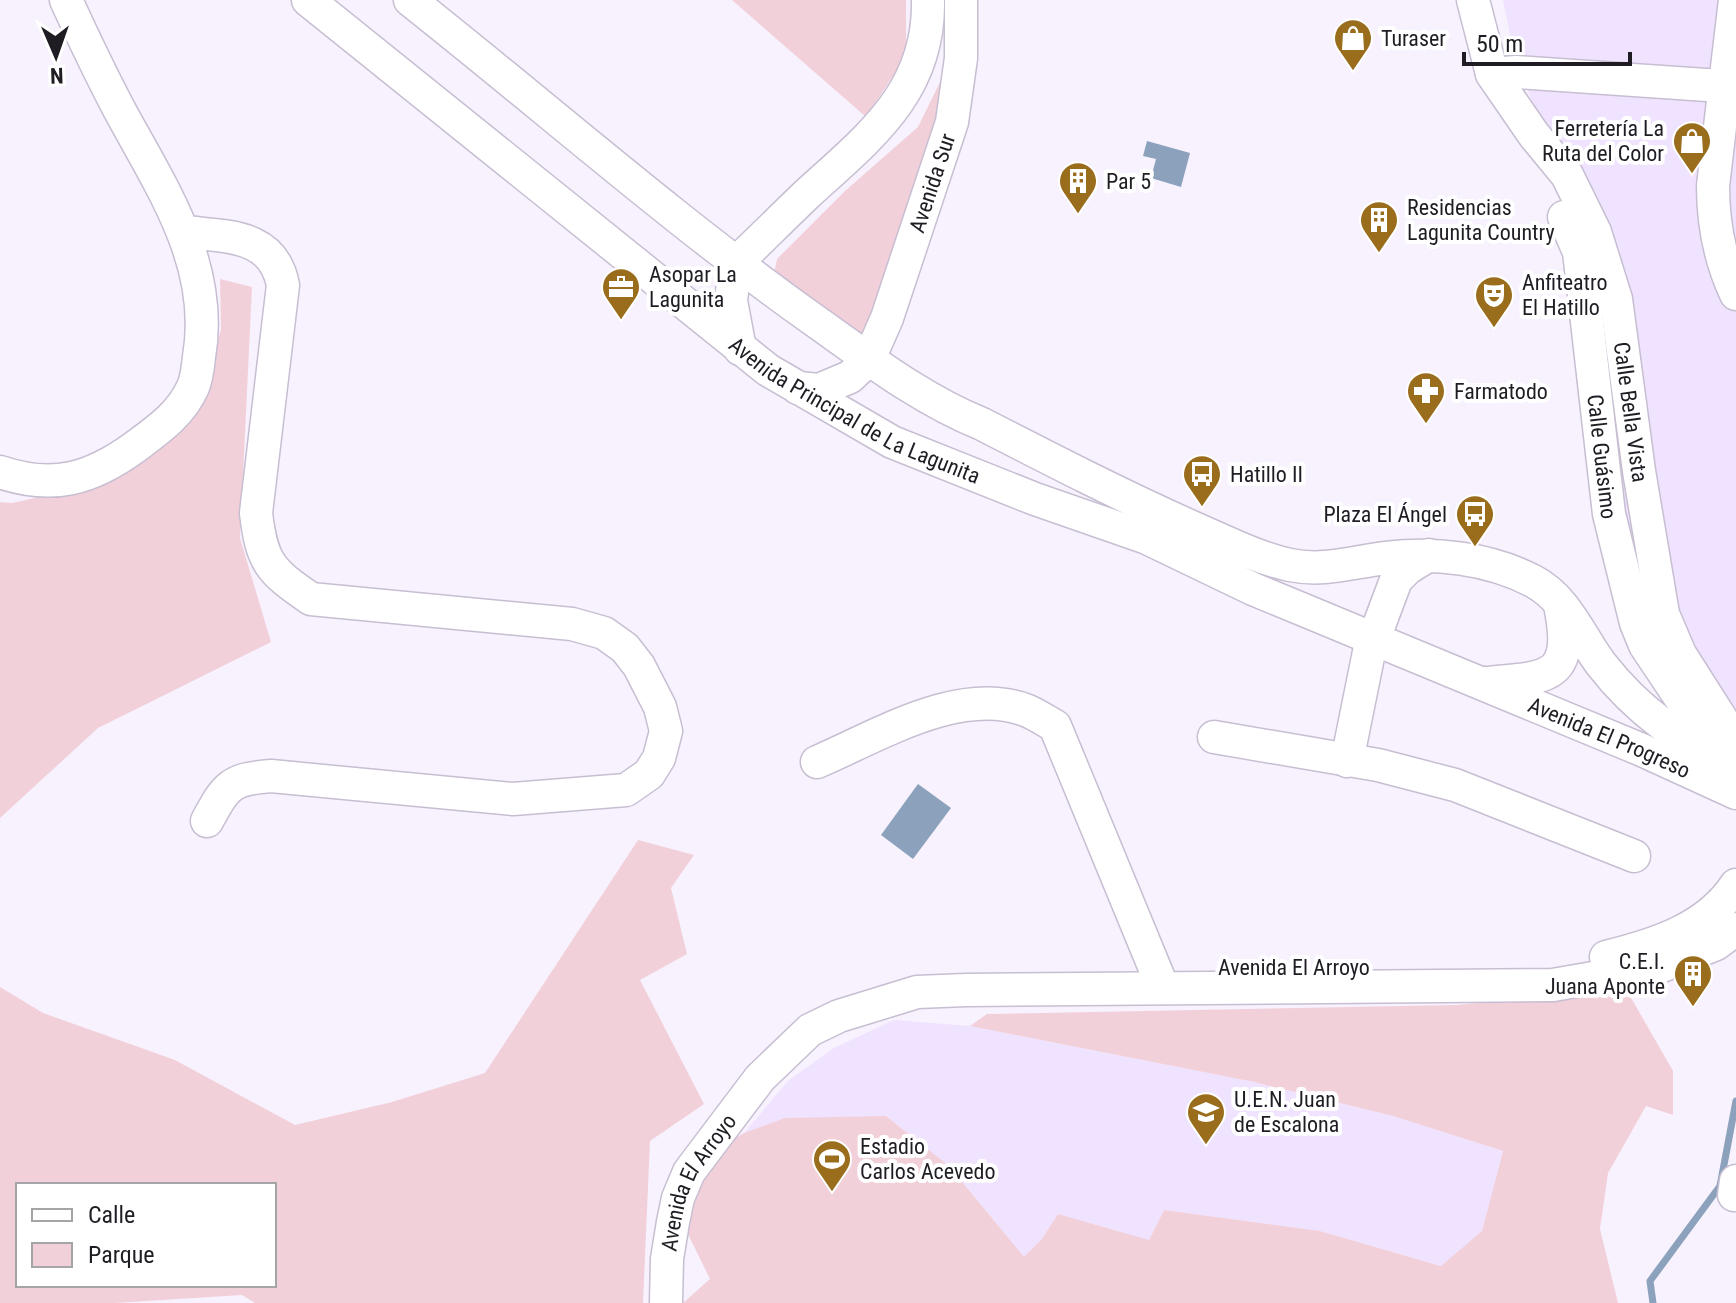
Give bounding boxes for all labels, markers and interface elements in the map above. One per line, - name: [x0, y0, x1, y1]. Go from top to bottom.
- north arrow: [16, 16, 96, 96]
- scale bar: [1464, 16, 1630, 66]
- shop icon: Turaser: [1332, 17, 1374, 72]
- place label: Turaser: [1381, 26, 1446, 51]
- text: 50 m: [1476, 30, 1523, 58]
- text: N: [50, 63, 64, 88]
- place label: Ferretería La Ruta del Color: [1542, 116, 1664, 166]
- shop icon: Ferretería La Ruta del Color: [1671, 120, 1713, 175]
- street label: Avenida Sur: [904, 130, 960, 236]
- building icon: Par 5: [1057, 160, 1099, 215]
- place label: Par 5: [1106, 169, 1151, 194]
- place label: Residencias Lagunita Country: [1407, 195, 1555, 245]
- building icon: Residencias Lagunita Country: [1358, 199, 1400, 254]
- place label: Asopar La Lagunita: [649, 262, 737, 312]
- office icon: Asopar La Lagunita: [600, 266, 642, 321]
- place label: Anfiteatro El Hatillo: [1522, 270, 1608, 320]
- theatre icon: Anfiteatro El Hatillo: [1473, 274, 1515, 329]
- street label: Avenida Principal de La Lagunita: [724, 332, 984, 488]
- street label: Calle Bella Vista: [1609, 340, 1653, 484]
- pharmacy icon: Farmatodo: [1405, 370, 1447, 425]
- place label: Farmatodo: [1454, 379, 1548, 404]
- street label: Calle Guásimo: [1583, 393, 1622, 520]
- bus stop icon: Hatillo II: [1181, 453, 1223, 508]
- place label: Hatillo II: [1230, 462, 1303, 487]
- bus stop icon: Plaza El Ángel: [1454, 493, 1496, 548]
- place label: Plaza El Ángel: [1323, 502, 1447, 527]
- street label: Avenida El Progreso: [1525, 692, 1694, 783]
- place label: C.E.I. Juana Aponte: [1545, 949, 1665, 999]
- building icon: C.E.I. Juana Aponte: [1672, 953, 1714, 1008]
- street label: Avenida El Arroyo: [1218, 955, 1370, 980]
- place label: U.E.N. Juan de Escalona: [1234, 1087, 1339, 1137]
- school or university icon: U.E.N. Juan de Escalona: [1185, 1091, 1227, 1146]
- street label: Avenida El Arroyo: [656, 1109, 741, 1253]
- place label: Estadio Carlos Acevedo: [860, 1134, 995, 1184]
- sports icon: Estadio Carlos Acevedo: [811, 1138, 853, 1193]
- legend: [16, 1183, 276, 1287]
- text: Calle: [88, 1201, 135, 1229]
- text: Parque: [88, 1241, 155, 1269]

